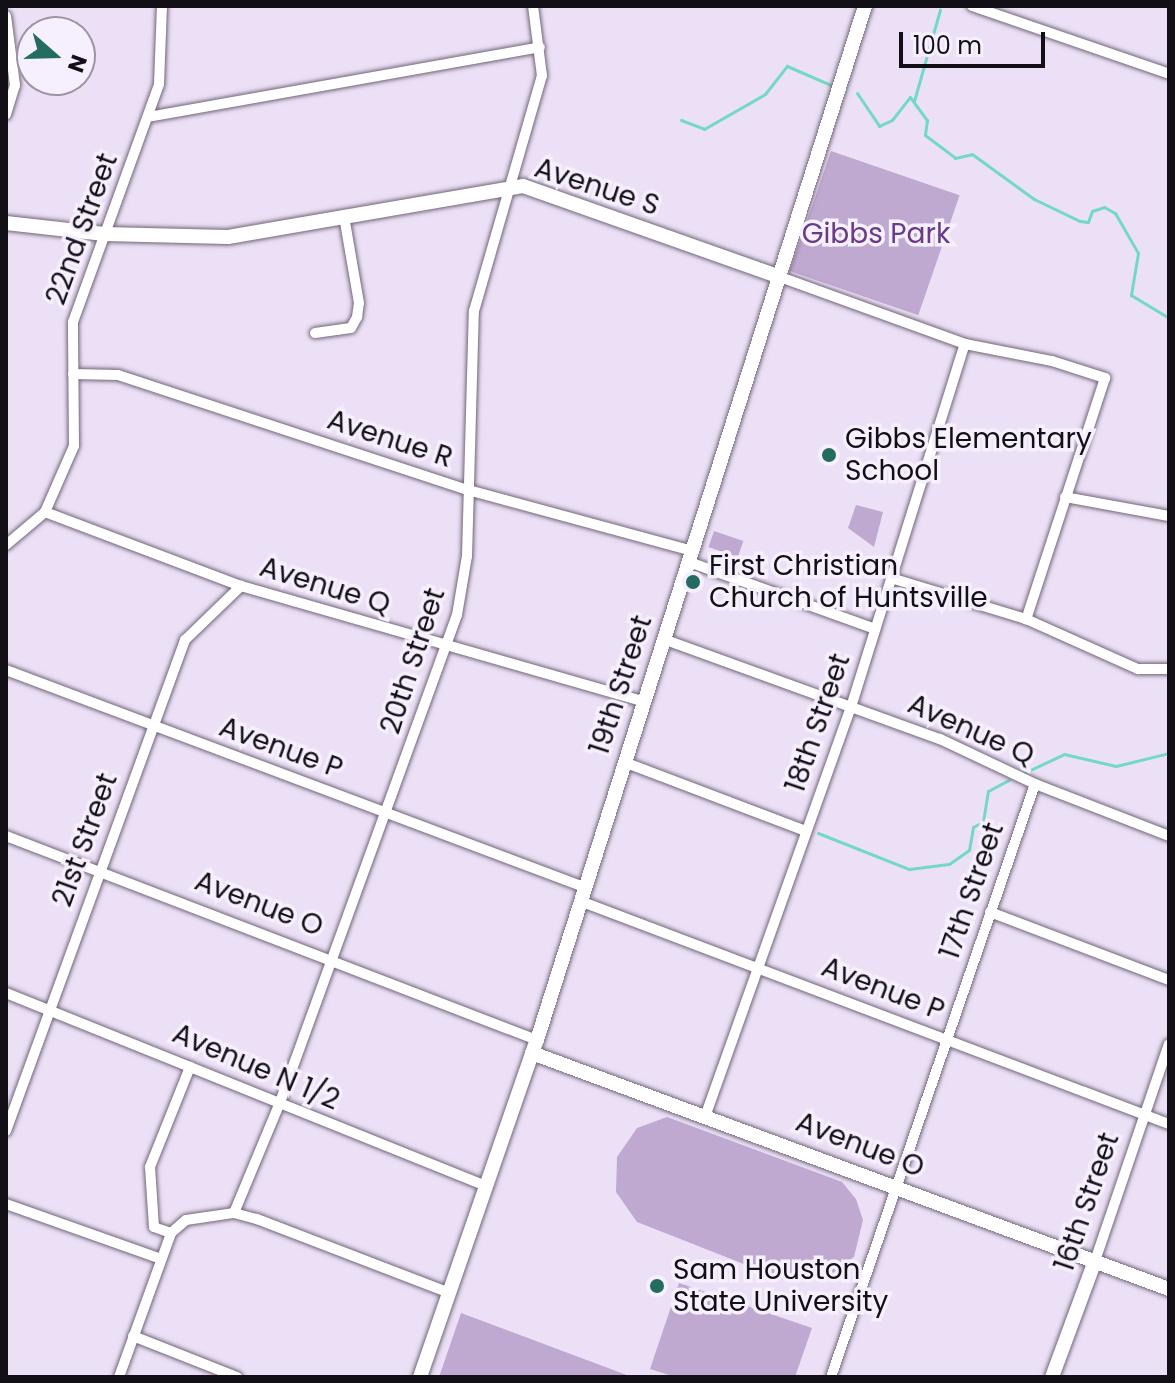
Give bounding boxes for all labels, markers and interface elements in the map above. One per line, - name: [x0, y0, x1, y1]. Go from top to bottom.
- north arrow: [16, 16, 96, 96]
- scale bar: [903, 16, 1049, 66]
- text: 100 m: [913, 29, 982, 62]
- text: N: [60, 51, 95, 77]
- street label: 22nd Street: [39, 149, 125, 309]
- street label: Avenue S: [530, 151, 664, 223]
- park label: Gibbs Park: [802, 217, 950, 251]
- street label: Avenue R: [323, 403, 457, 475]
- place label: Gibbs Elementary School: [845, 422, 1092, 488]
- marker: Gibbs Elementary School: [820, 446, 838, 464]
- place label: First Christian Church of Huntsville: [709, 549, 988, 615]
- street label: Avenue Q: [256, 550, 394, 622]
- marker: First Christian Church of Huntsville: [684, 573, 702, 591]
- street label: 20th Street: [374, 584, 452, 738]
- street label: 19th Street: [583, 611, 659, 759]
- street label: 18th Street: [779, 649, 857, 797]
- street label: Avenue Q: [903, 687, 1039, 773]
- street label: Avenue P: [215, 710, 347, 786]
- street label: 21st Street: [45, 769, 125, 911]
- street label: 17th Street: [933, 818, 1011, 964]
- street label: Avenue O: [190, 864, 328, 944]
- street label: Avenue P: [817, 950, 949, 1028]
- street label: Avenue N 1/2: [167, 1017, 345, 1117]
- street label: Avenue O: [791, 1105, 929, 1185]
- street label: 16th Street: [1048, 1128, 1126, 1276]
- place label: Sam Houston State University: [673, 1253, 888, 1319]
- marker: Sam Houston State University: [648, 1277, 666, 1295]

